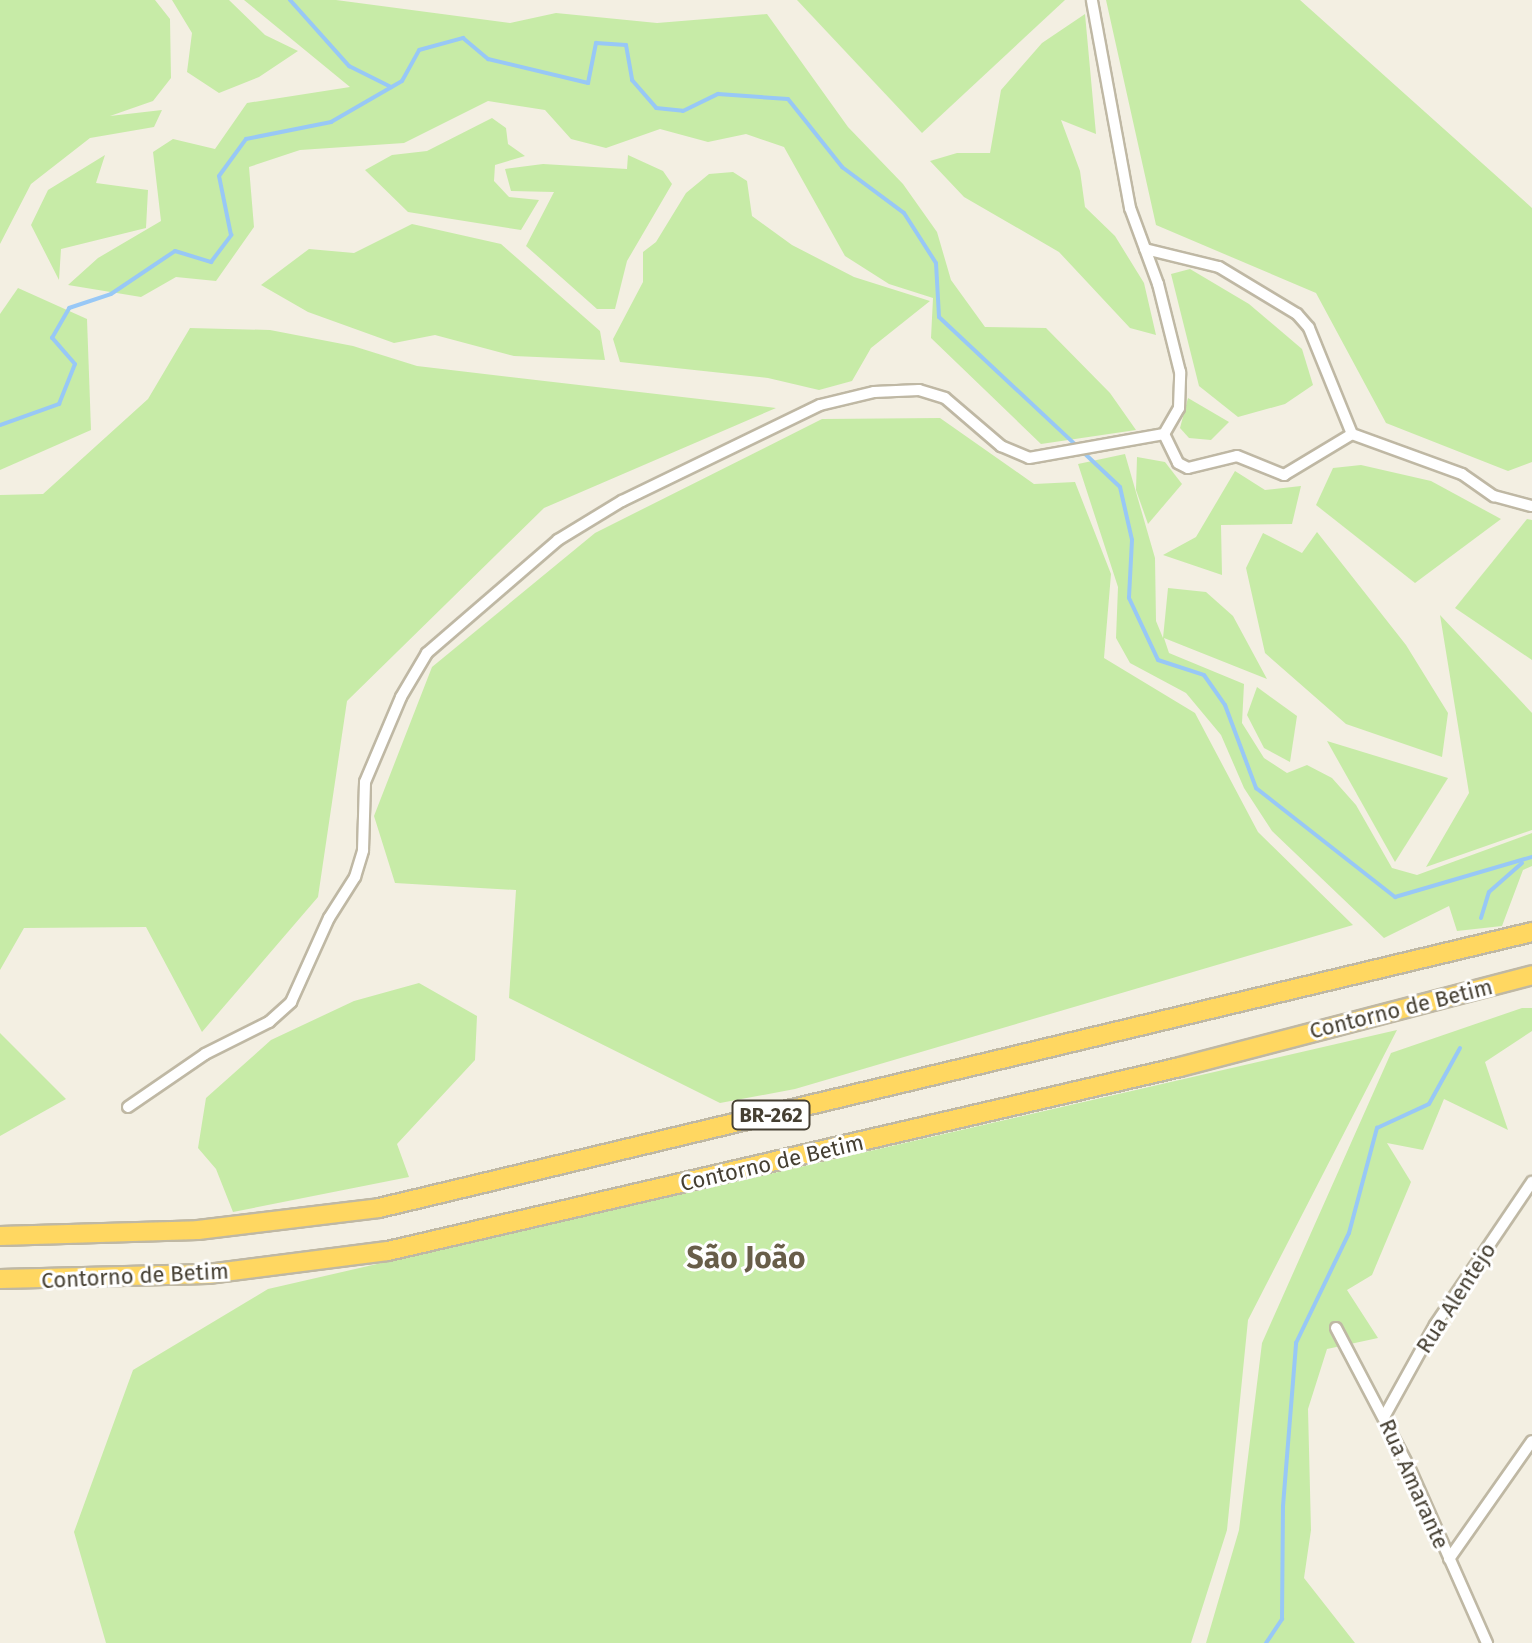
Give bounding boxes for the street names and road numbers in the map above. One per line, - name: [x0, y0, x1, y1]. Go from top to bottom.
- street label: Contorno de Betim: [1307, 974, 1495, 1044]
- road number: BR-262: [731, 1099, 811, 1131]
- street label: Contorno de Betim: [678, 1129, 866, 1197]
- street label: Rua Alentejo: [1411, 1238, 1501, 1358]
- street label: Contorno de Betim: [41, 1258, 229, 1294]
- street label: Rua Amarante: [1374, 1415, 1454, 1553]

